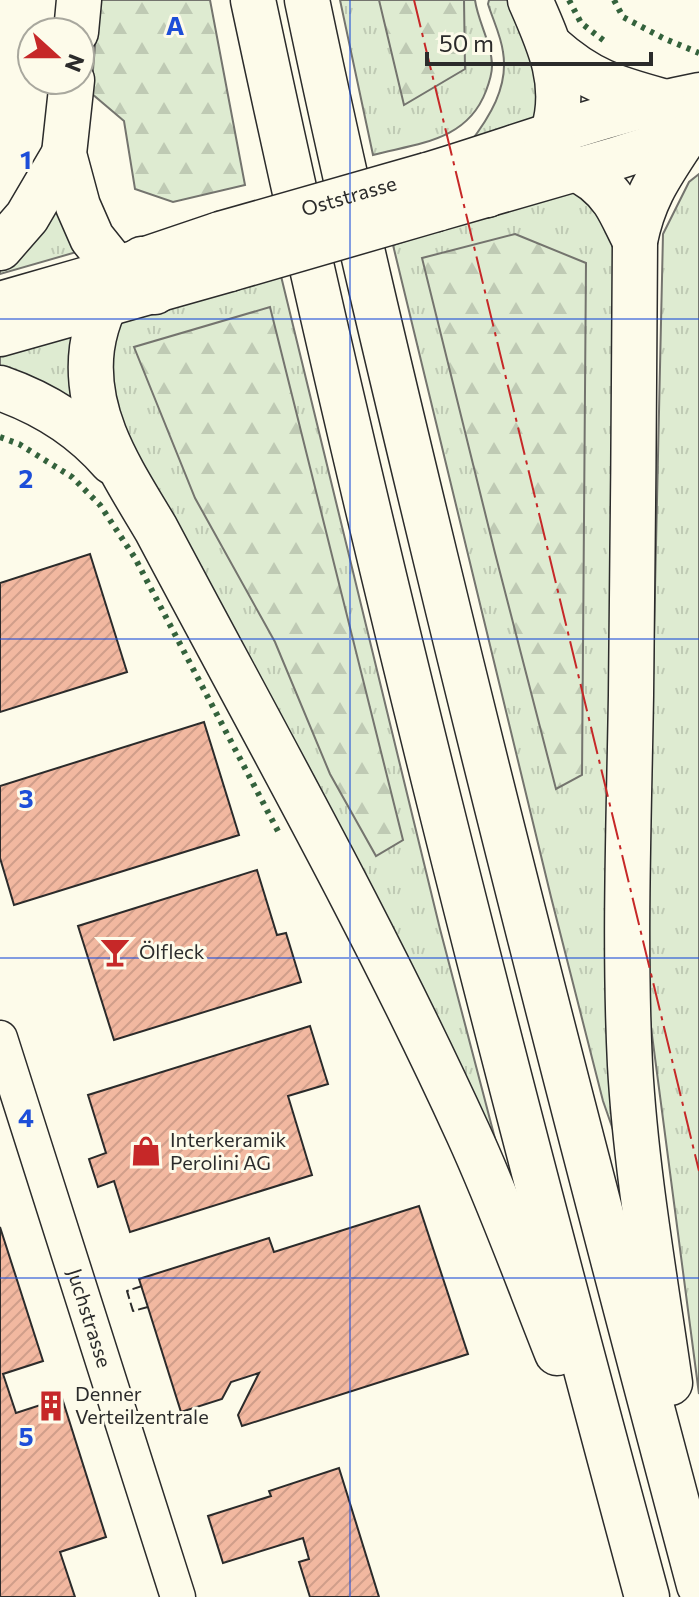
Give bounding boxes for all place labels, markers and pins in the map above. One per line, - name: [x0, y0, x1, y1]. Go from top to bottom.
- bar icon: Ölfleck: [98, 935, 132, 969]
- place label: Ölfleck: [139, 939, 205, 963]
- place label: Interkeramik Perolini AG: [170, 1127, 286, 1174]
- shop icon: Interkeramik Perolini AG: [129, 1134, 163, 1168]
- place label: Denner Verteilzentrale: [75, 1381, 209, 1428]
- building icon: Denner Verteilzentrale: [34, 1389, 68, 1423]

